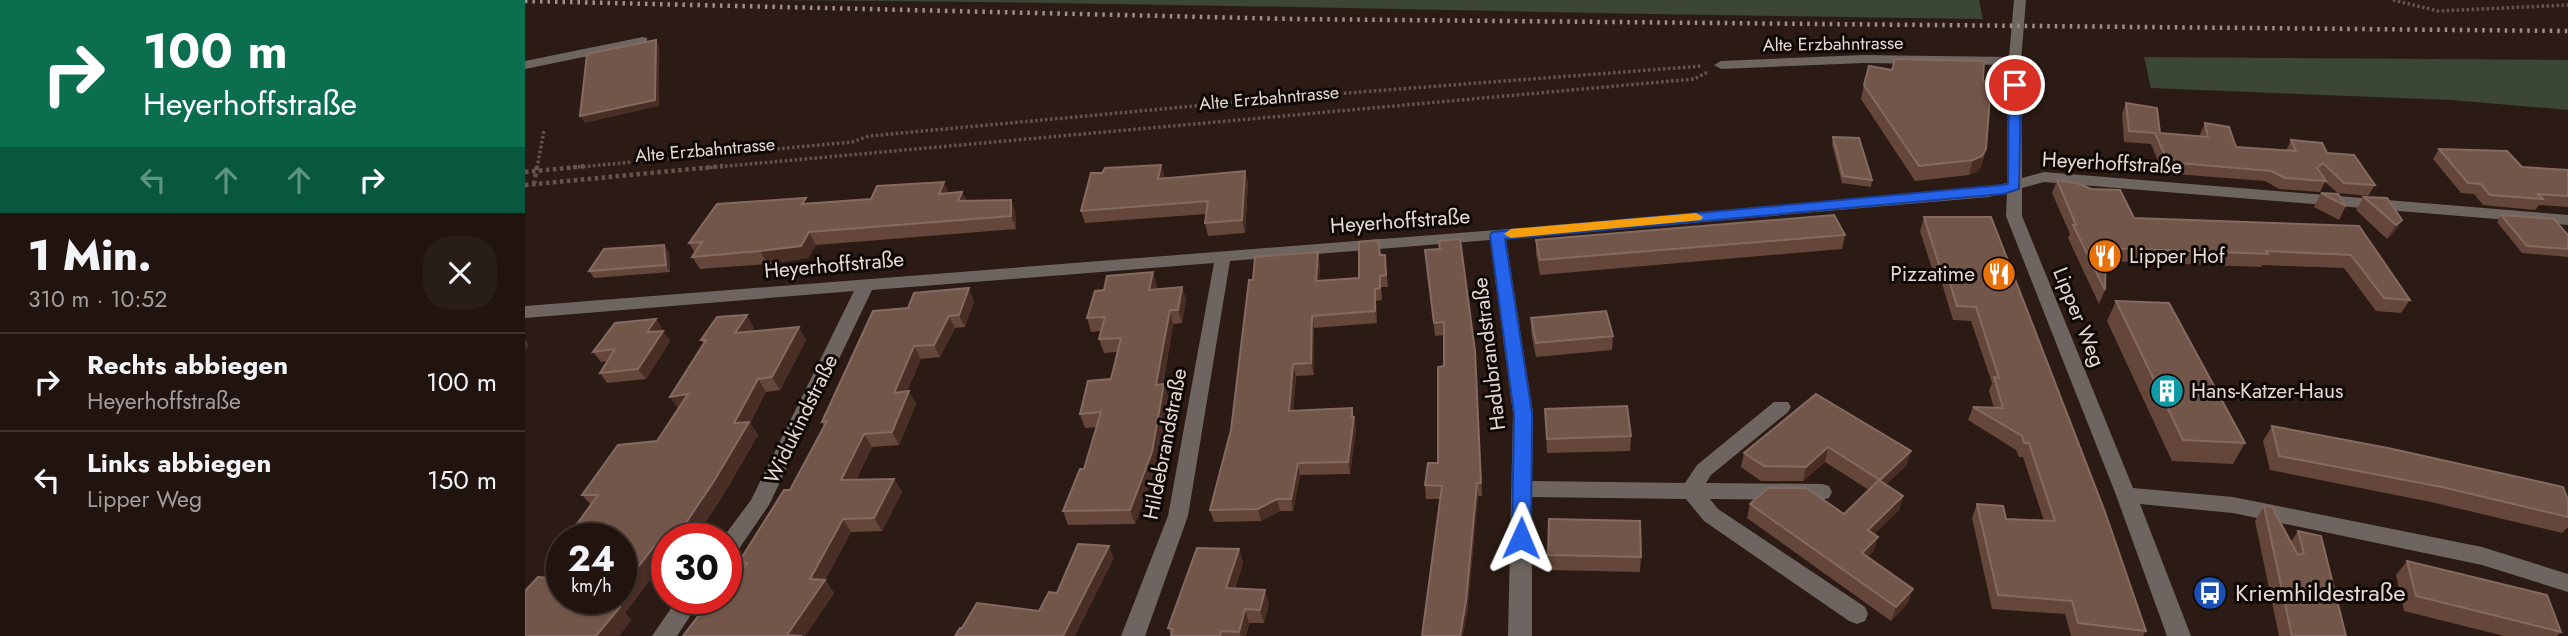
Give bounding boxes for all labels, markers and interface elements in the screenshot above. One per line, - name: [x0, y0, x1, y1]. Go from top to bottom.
- text: 100 m: [143, 16, 288, 86]
- icon: right: [28, 28, 119, 119]
- street label: Alte Erzbahntrasse: [1762, 30, 1904, 58]
- pin: [1985, 55, 2045, 115]
- icon: arrive: [1996, 66, 2034, 104]
- street label: Alte Erzbahntrasse: [1198, 79, 1340, 117]
- text: Heyerhoffstraße: [143, 81, 357, 127]
- street label: Alte Erzbahntrasse: [634, 131, 776, 169]
- street label: Heyerhoffstraße: [2041, 144, 2183, 182]
- icon: left: [134, 161, 172, 199]
- icon: ahead: [207, 161, 245, 199]
- icon: ahead: [280, 161, 318, 199]
- icon: right: [353, 161, 391, 199]
- street label: Heyerhoffstraße: [1329, 201, 1471, 241]
- text: 1 Min.: [28, 225, 152, 286]
- button: close: [423, 236, 497, 310]
- restaurant icon: Lipper Hof: [2086, 237, 2124, 275]
- place label: Lipper Hof: [2129, 241, 2226, 271]
- street label: Heyerhoffstraße: [763, 244, 905, 286]
- restaurant icon: Pizzatime: [1980, 255, 2018, 293]
- place label: Pizzatime: [1890, 259, 1975, 289]
- street label: Lipper Weg: [2045, 263, 2113, 371]
- street label: Hadubrandstraße: [1465, 276, 1513, 432]
- text: 310 m · 10:52: [28, 282, 167, 316]
- text: Rechts abbiegen: [87, 346, 288, 384]
- street label: Widukindstraße: [757, 349, 845, 489]
- icon: right: [28, 363, 66, 401]
- text: 100 m: [426, 363, 497, 401]
- street label: Hildebrandstraße: [1136, 365, 1194, 522]
- building icon: Hans-Katzer-Haus: [2148, 372, 2186, 410]
- place label: Hans-Katzer-Haus: [2191, 376, 2343, 406]
- text: Heyerhoffstraße: [87, 384, 241, 418]
- text: Links abbiegen: [87, 444, 271, 482]
- icon: left: [28, 461, 66, 499]
- text: 150 m: [427, 461, 497, 499]
- text: Lipper Weg: [87, 482, 202, 516]
- position arrow: [1484, 501, 1558, 575]
- speed limit sign: 30: [651, 523, 742, 614]
- text: 24: [568, 534, 615, 584]
- text: km/h: [571, 573, 612, 599]
- bus stop icon: Kriemhildestraße: [2191, 574, 2229, 612]
- place label: Kriemhildestraße: [2235, 575, 2406, 610]

